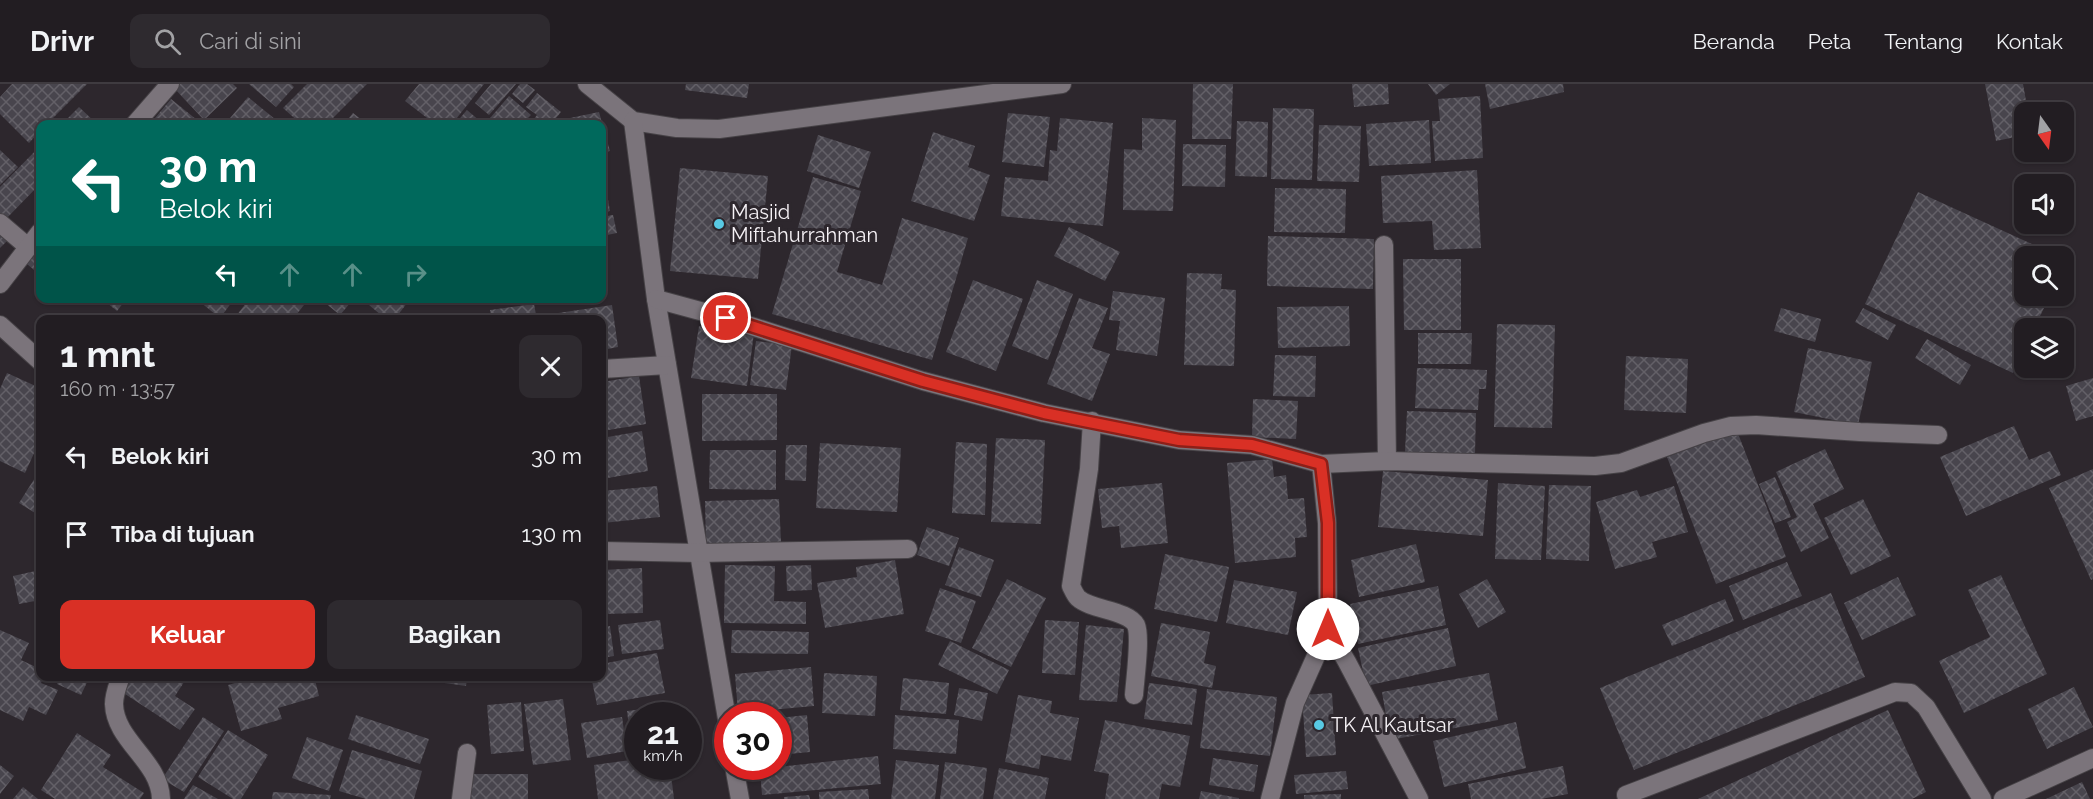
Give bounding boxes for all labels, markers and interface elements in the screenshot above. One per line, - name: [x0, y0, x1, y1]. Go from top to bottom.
- search box: [130, 14, 550, 68]
- text: Drivr: [30, 25, 94, 58]
- icon: search: [151, 25, 184, 58]
- text: Cari di sini: [199, 28, 302, 54]
- text: Beranda: [1693, 29, 1775, 54]
- text: Peta: [1808, 29, 1851, 54]
- text: Tentang: [1884, 29, 1963, 54]
- text: Kontak: [1996, 29, 2063, 54]
- north arrow: [2014, 102, 2074, 162]
- map controls: [2014, 102, 2074, 378]
- text: 30 m: [159, 143, 257, 192]
- icon: left: [60, 144, 138, 222]
- button: sound: [2014, 174, 2074, 234]
- text: Belok kiri: [159, 193, 273, 224]
- place label: Masjid Miftahurrahman: [731, 200, 878, 247]
- marker: Masjid Miftahurrahman: [712, 217, 726, 231]
- button: search: [2014, 246, 2074, 306]
- icon: left: [210, 258, 243, 291]
- icon: ahead: [273, 258, 306, 291]
- icon: ahead: [336, 258, 369, 291]
- icon: right: [399, 258, 432, 291]
- pin: [700, 292, 751, 343]
- icon: arrive: [709, 301, 742, 334]
- button: layers: [2014, 318, 2074, 378]
- text: 1 mnt: [60, 333, 155, 375]
- button: close: [519, 335, 582, 398]
- text: 160 m · 13:57: [60, 377, 175, 401]
- icon: left: [60, 440, 93, 473]
- text: Belok kiri: [111, 443, 209, 469]
- text: 30 m: [531, 443, 582, 469]
- icon: arrive: [60, 518, 93, 551]
- text: Tiba di tujuan: [111, 521, 254, 547]
- text: 130 m: [522, 521, 582, 547]
- position arrow: [1296, 597, 1360, 661]
- button: Keluar: [60, 600, 315, 669]
- button: Bagikan: [327, 600, 582, 669]
- speed limit sign: 30: [714, 702, 792, 780]
- place label: TK Al Kautsar: [1331, 713, 1454, 737]
- text: 21: [647, 716, 679, 751]
- marker: TK Al Kautsar: [1312, 718, 1326, 732]
- text: km/h: [643, 747, 683, 765]

